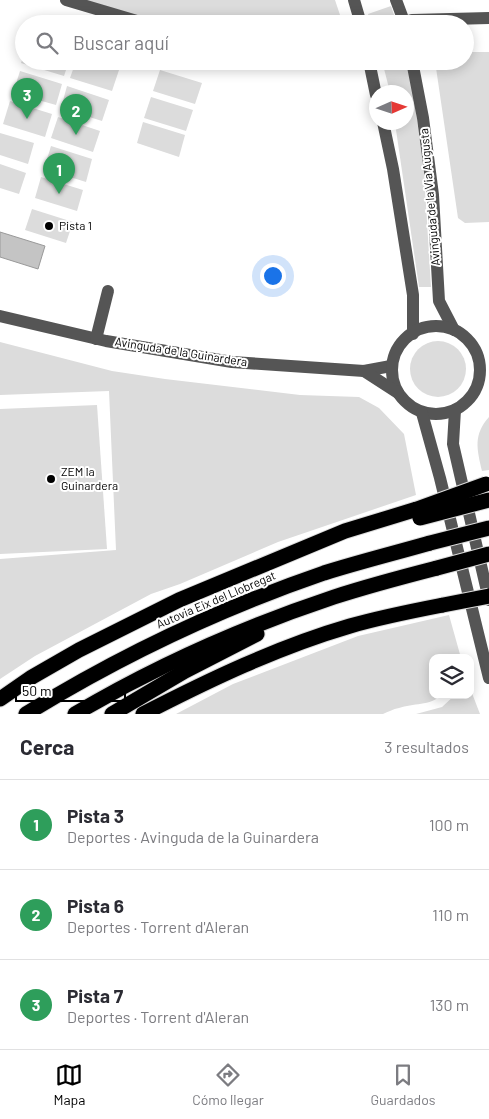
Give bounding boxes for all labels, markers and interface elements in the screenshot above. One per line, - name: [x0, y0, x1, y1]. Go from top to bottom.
- search box: [15, 15, 474, 70]
- icon: search: [33, 29, 61, 57]
- text: Buscar aquí: [73, 31, 169, 54]
- pin: 3: [11, 78, 43, 119]
- north arrow: [369, 85, 414, 130]
- pin: 2: [60, 94, 92, 135]
- street label: Avinguda de la Via Augusta: [416, 128, 442, 267]
- pin: 1: [43, 153, 75, 194]
- place label: Pista 1: [59, 218, 92, 232]
- marker: Pista 1: [43, 220, 55, 232]
- your location: [260, 263, 286, 289]
- street label: Avinguda de la Guinardera: [114, 334, 248, 368]
- place label: ZEM la Guinardera: [61, 464, 118, 492]
- marker: ZEM la Guinardera: [45, 473, 57, 485]
- street label: Autovia Eix del Llobregat: [154, 568, 277, 631]
- map controls: [429, 654, 474, 699]
- button: layers: [429, 654, 474, 699]
- scale bar: [15, 679, 126, 702]
- text: 50 m: [22, 682, 51, 699]
- text: Cerca: [20, 734, 74, 759]
- text: 3 resultados: [384, 737, 469, 756]
- text: Pista 3: [67, 804, 124, 827]
- text: 1: [33, 815, 39, 834]
- text: 100 m: [429, 815, 469, 834]
- text: Deportes · Avinguda de la Guinardera: [67, 827, 319, 846]
- text: Pista 6: [67, 894, 124, 917]
- text: 2: [32, 905, 40, 924]
- text: 110 m: [432, 905, 469, 924]
- text: Deportes · Torrent d'Aleran: [67, 917, 249, 936]
- text: Pista 7: [67, 984, 123, 1007]
- text: 3: [32, 995, 40, 1014]
- text: 130 m: [430, 995, 469, 1014]
- text: Deportes · Torrent d'Aleran: [67, 1007, 249, 1026]
- tab: Mapa: [53, 1061, 85, 1108]
- tab: Cómo llegar: [192, 1061, 264, 1108]
- tab: Guardados: [371, 1061, 436, 1108]

